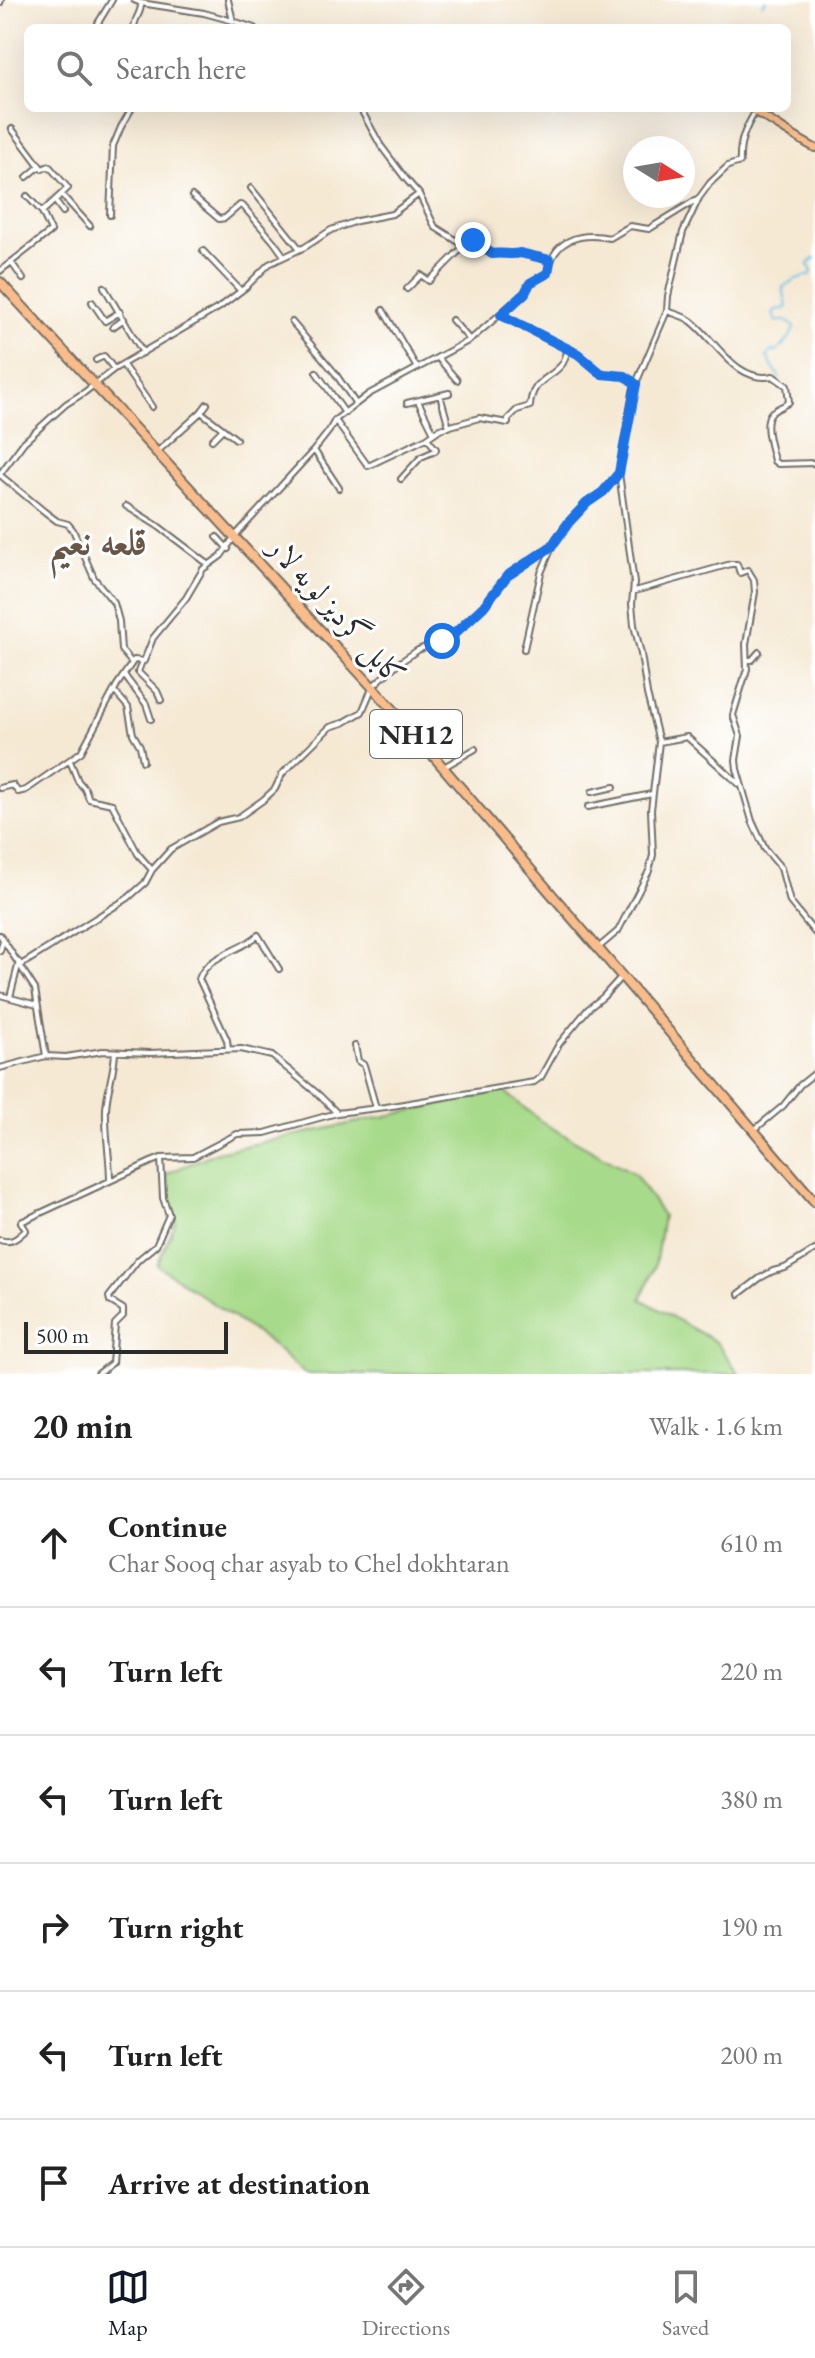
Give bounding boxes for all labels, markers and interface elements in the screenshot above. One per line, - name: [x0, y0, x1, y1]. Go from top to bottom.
- search box: [24, 24, 791, 112]
- icon: search: [52, 46, 96, 90]
- text: Search here: [116, 49, 246, 88]
- north arrow: [623, 136, 695, 208]
- route end: [455, 222, 491, 258]
- district label: قلعه نعيم: [49, 516, 147, 579]
- street label: کابل گردیز لویه لار: [257, 526, 414, 694]
- route start: [424, 623, 460, 659]
- road number: NH12: [370, 710, 462, 758]
- scale bar: [24, 1318, 228, 1354]
- text: 500 m: [36, 1321, 89, 1350]
- text: 20 min: [32, 1404, 133, 1448]
- text: Walk · 1.6 km: [649, 1409, 783, 1443]
- text: Continue: [108, 1507, 227, 1546]
- icon: ahead: [32, 1521, 76, 1565]
- text: 610 m: [720, 1526, 783, 1560]
- text: Char Sooq char asyab to Chel dokhtaran: [108, 1546, 510, 1580]
- icon: left: [32, 1649, 76, 1693]
- text: Turn left: [108, 1652, 222, 1691]
- text: 220 m: [720, 1654, 783, 1688]
- icon: left: [32, 1777, 76, 1821]
- text: Turn left: [108, 1780, 222, 1819]
- text: 380 m: [720, 1782, 783, 1816]
- icon: right: [32, 1905, 76, 1949]
- text: Turn right: [108, 1908, 244, 1947]
- text: 190 m: [720, 1910, 783, 1944]
- icon: left: [32, 2033, 76, 2077]
- text: Turn left: [108, 2036, 222, 2075]
- text: 200 m: [720, 2038, 783, 2072]
- icon: arrive: [32, 2161, 76, 2205]
- text: Arrive at destination: [108, 2164, 370, 2203]
- tab: Map: [106, 2265, 150, 2342]
- tab: Directions: [362, 2265, 450, 2342]
- tab: Saved: [662, 2265, 709, 2342]

